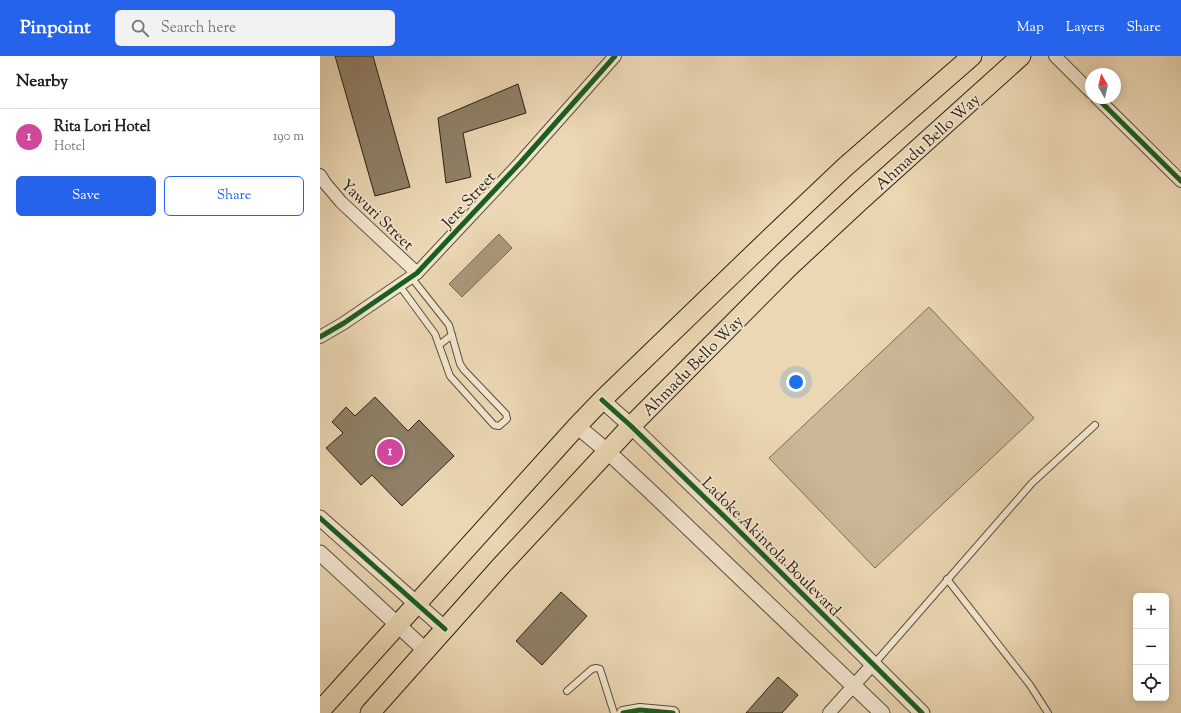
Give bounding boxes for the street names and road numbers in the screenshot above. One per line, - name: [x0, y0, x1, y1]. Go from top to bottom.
- street label: Ahmadu Bello Way: [871, 89, 986, 196]
- street label: Jere Street: [437, 167, 503, 235]
- street label: Yawuri Street: [334, 175, 418, 257]
- street label: Ahmadu Bello Way: [638, 311, 750, 422]
- street label: Ladoke Akintola Boulevard: [695, 473, 845, 623]

